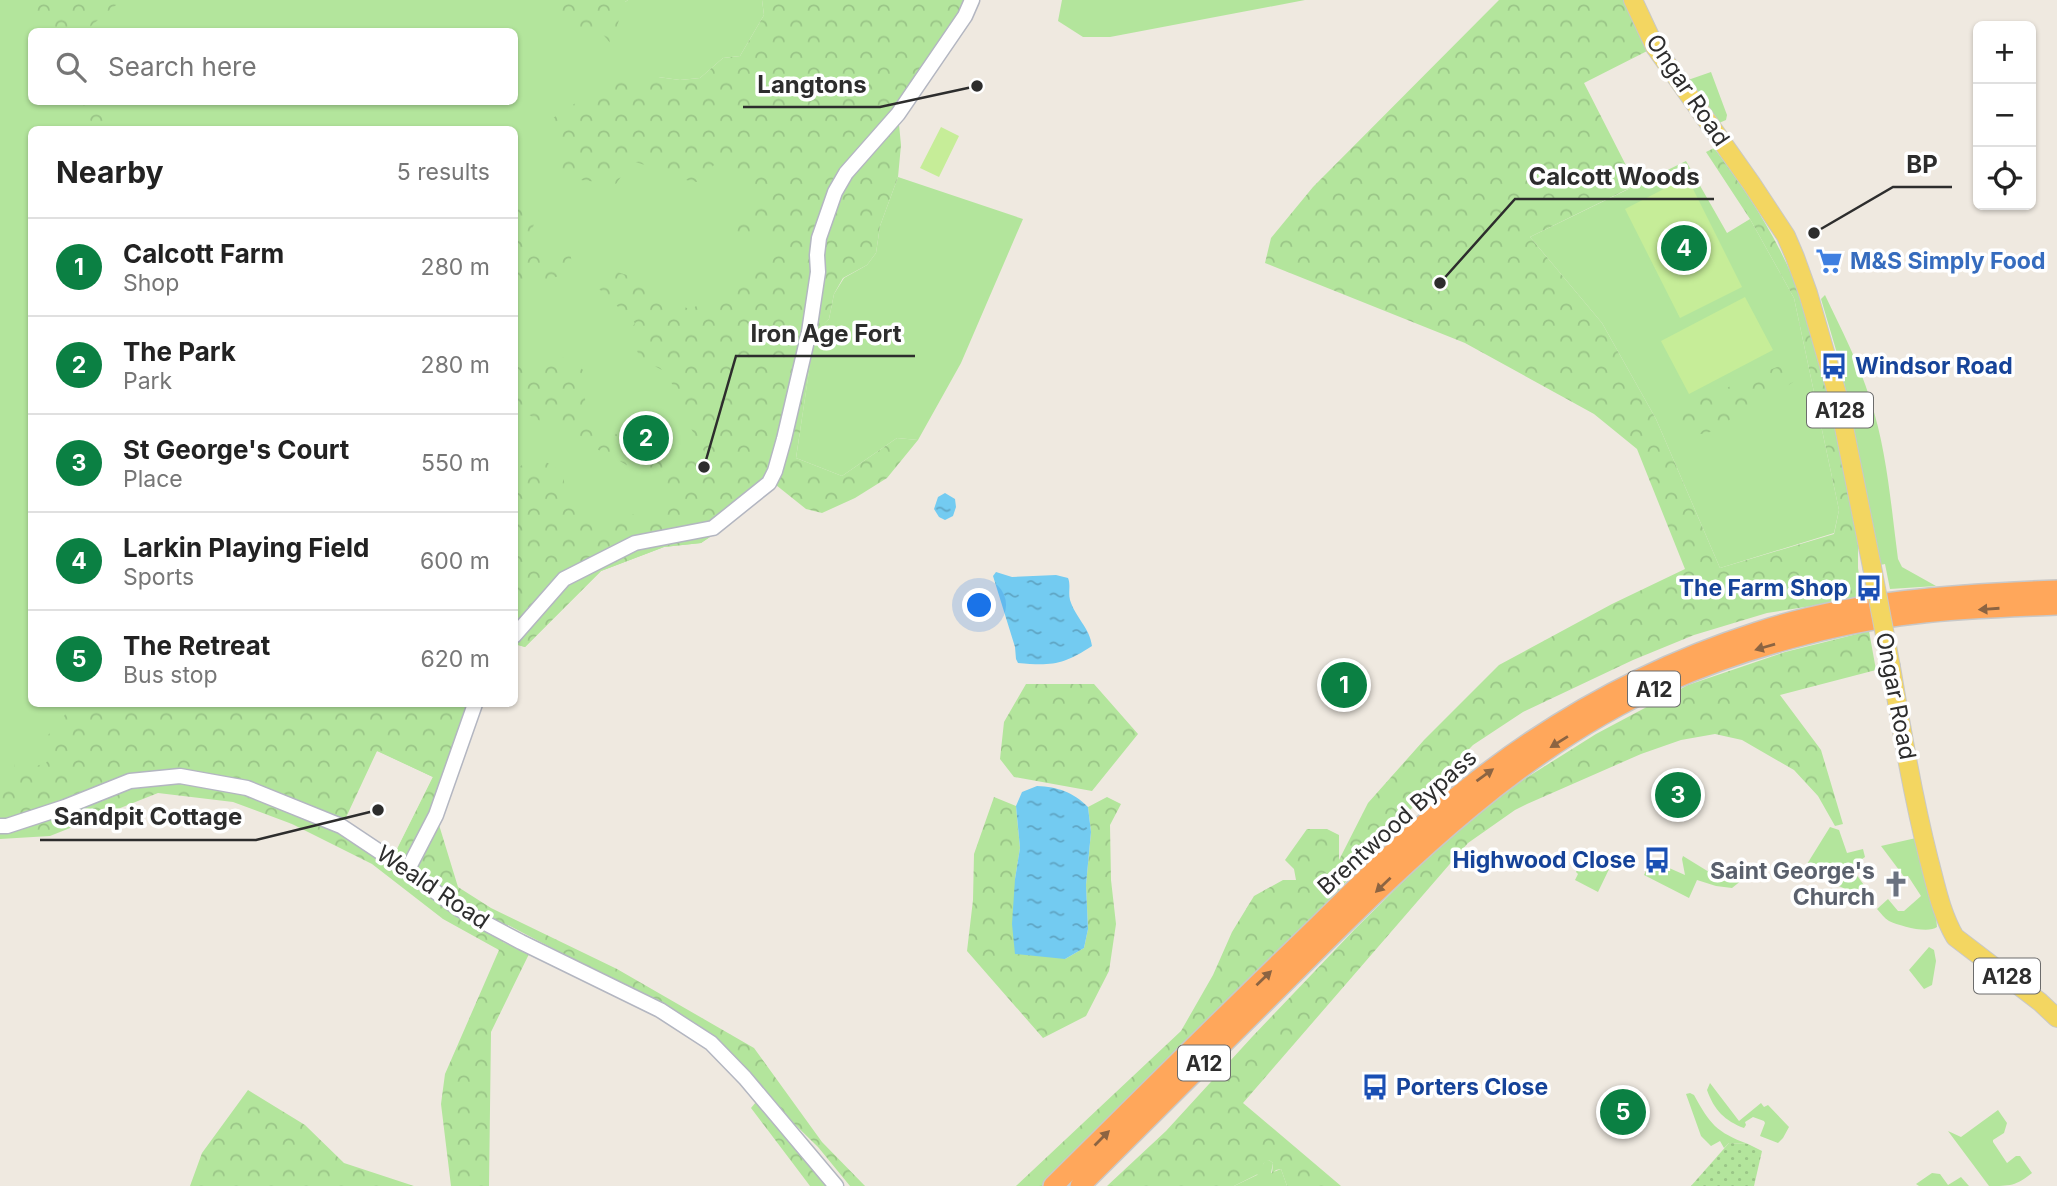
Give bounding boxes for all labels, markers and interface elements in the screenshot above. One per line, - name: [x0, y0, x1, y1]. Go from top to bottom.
- map controls: [1973, 21, 2036, 210]
- button: +: [1973, 21, 2036, 84]
- search box: [28, 28, 518, 105]
- street label: Ongar Road: [1640, 29, 1736, 151]
- icon: search: [52, 48, 90, 86]
- text: Search here: [108, 51, 257, 82]
- callout: Langtons: [743, 62, 880, 107]
- text: Langtons: [757, 70, 867, 99]
- button: −: [1973, 84, 2036, 147]
- callout: BP: [1893, 142, 1952, 187]
- button: locate: [1973, 147, 2036, 210]
- text: BP: [1906, 150, 1938, 179]
- text: Nearby: [56, 154, 164, 190]
- callout: Calcott Woods: [1515, 154, 1714, 199]
- text: 5 results: [397, 158, 490, 186]
- text: Calcott Woods: [1528, 162, 1700, 191]
- pin: 4: [1661, 222, 1707, 274]
- text: Calcott Farm: [123, 238, 284, 269]
- supermarket icon: M&S Simply Food: [1814, 246, 1844, 276]
- place label: M&S Simply Food: [1850, 247, 2045, 275]
- text: 1: [74, 253, 84, 281]
- text: 280 m: [421, 253, 490, 281]
- text: Shop: [123, 269, 179, 297]
- callout: Iron Age Fort: [736, 311, 915, 356]
- text: Iron Age Fort: [751, 319, 902, 348]
- text: The Park: [123, 336, 236, 367]
- text: 2: [72, 351, 86, 379]
- text: 280 m: [421, 351, 490, 379]
- bus stop icon: Windsor Road: [1819, 351, 1849, 381]
- place label: Windsor Road: [1855, 352, 2013, 380]
- text: Park: [123, 367, 172, 395]
- road number: A128: [1807, 392, 1873, 428]
- pin: 2: [623, 412, 669, 464]
- text: St George's Court: [123, 434, 349, 465]
- text: 3: [72, 449, 86, 477]
- text: 550 m: [421, 449, 490, 477]
- text: Place: [123, 465, 183, 493]
- text: Larkin Playing Field: [123, 532, 370, 563]
- text: 4: [71, 547, 87, 575]
- text: 600 m: [420, 547, 490, 575]
- text: Sports: [123, 563, 194, 591]
- bus stop icon: The Farm Shop: [1854, 573, 1884, 603]
- place label: The Farm Shop: [1679, 574, 1848, 602]
- your location: [962, 588, 996, 622]
- one-way arrow: [1978, 603, 2000, 614]
- text: The Retreat: [123, 630, 270, 661]
- street label: Ongar Road: [1870, 630, 1922, 762]
- one-way arrow: [1754, 642, 1776, 653]
- text: 5: [72, 645, 86, 673]
- text: 620 m: [421, 645, 490, 673]
- pin: 1: [1321, 659, 1367, 711]
- text: Bus stop: [123, 661, 218, 689]
- road number: A12: [1628, 672, 1680, 706]
- one-way arrow: [1550, 735, 1569, 748]
- street label: Brentwood Bypass: [1312, 743, 1482, 901]
- one-way arrow: [1476, 768, 1494, 782]
- pin: 3: [1655, 769, 1701, 821]
- callout: Sandpit Cottage: [40, 795, 256, 840]
- text: Sandpit Cottage: [54, 802, 242, 831]
- street label: Weald Road: [371, 839, 495, 935]
- bus stop icon: Highwood Close: [1642, 845, 1672, 875]
- place label: Highwood Close: [1452, 846, 1636, 874]
- place label: Saint George's Church: [1710, 857, 1875, 911]
- church icon: Saint George's Church: [1881, 869, 1911, 899]
- one-way arrow: [1375, 877, 1392, 894]
- road number: A128: [1974, 958, 2040, 993]
- one-way arrow: [1255, 971, 1272, 987]
- road number: A12: [1178, 1046, 1230, 1080]
- bus stop icon: Porters Close: [1360, 1072, 1390, 1102]
- place label: Porters Close: [1396, 1073, 1548, 1101]
- pin: 5: [1600, 1086, 1646, 1138]
- one-way arrow: [1094, 1130, 1110, 1146]

